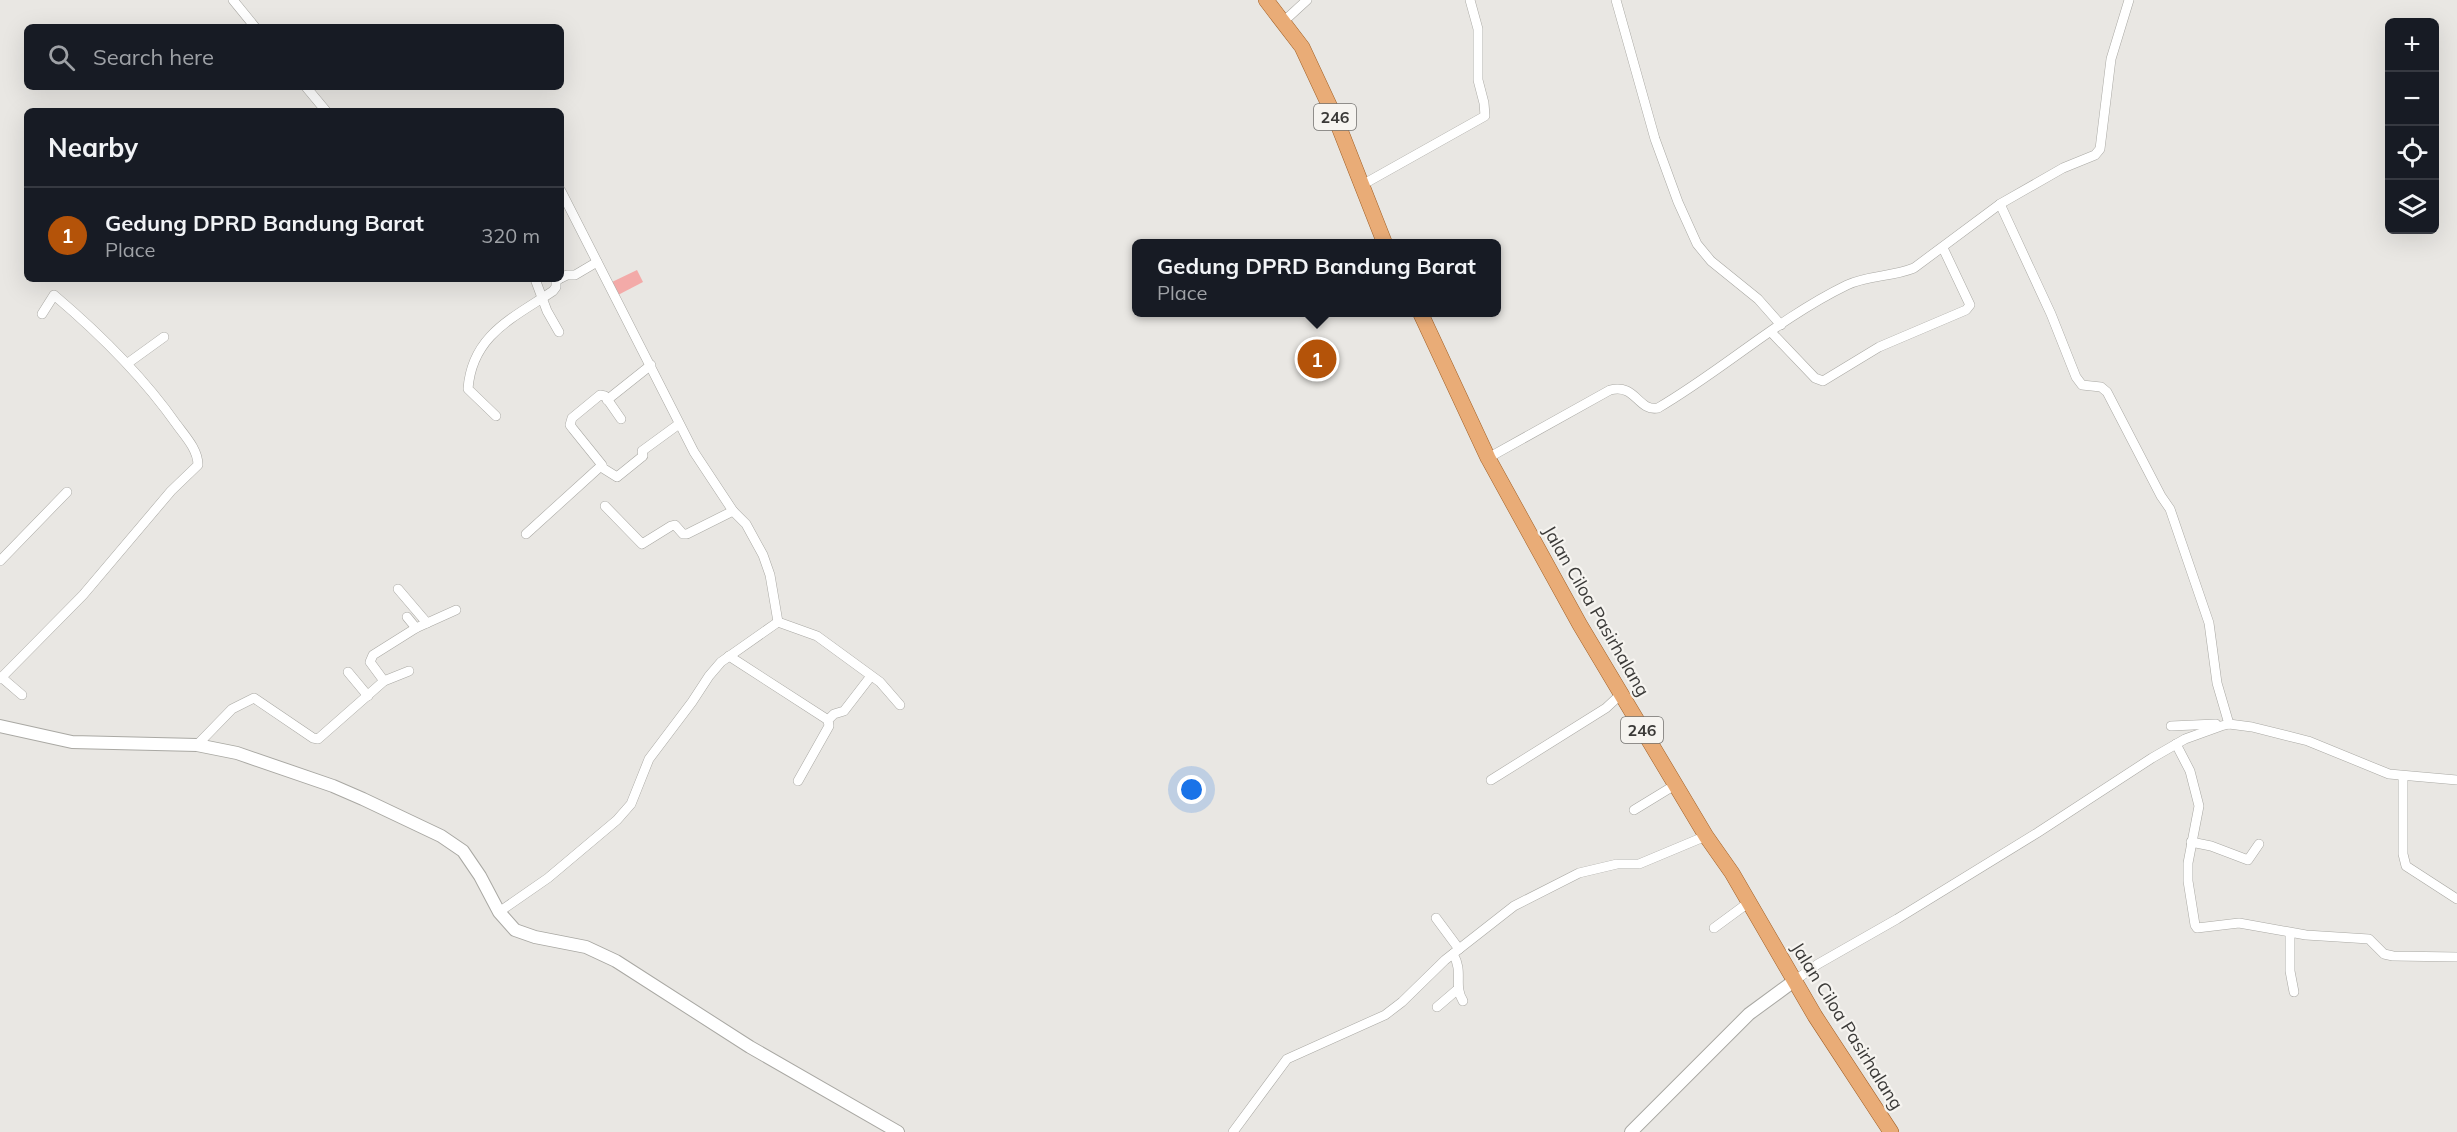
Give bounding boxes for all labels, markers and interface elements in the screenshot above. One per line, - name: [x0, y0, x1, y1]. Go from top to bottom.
- map controls: [2385, 18, 2439, 234]
- button: +: [2385, 18, 2439, 72]
- search box: [24, 24, 564, 90]
- icon: search: [45, 41, 78, 74]
- text: Search here: [93, 43, 214, 71]
- button: −: [2385, 72, 2439, 126]
- road number: 246: [1314, 104, 1356, 130]
- button: locate: [2385, 126, 2439, 180]
- text: Nearby: [48, 131, 138, 164]
- button: layers: [2385, 180, 2439, 234]
- text: Gedung DPRD Bandung Barat: [105, 209, 424, 237]
- text: 1: [62, 223, 74, 248]
- text: 320 m: [481, 223, 540, 248]
- text: Place: [105, 237, 155, 262]
- popup: [1132, 239, 1501, 317]
- text: Gedung DPRD Bandung Barat: [1157, 252, 1476, 280]
- text: Place: [1157, 280, 1207, 305]
- pin: 1: [1298, 336, 1336, 382]
- street label: Jalan Ciloa Pasirhalang: [1538, 521, 1655, 700]
- road number: 246: [1621, 717, 1663, 743]
- your location: [1177, 775, 1206, 804]
- street label: Jalan Ciloa Pasirhalang: [1786, 938, 1908, 1114]

